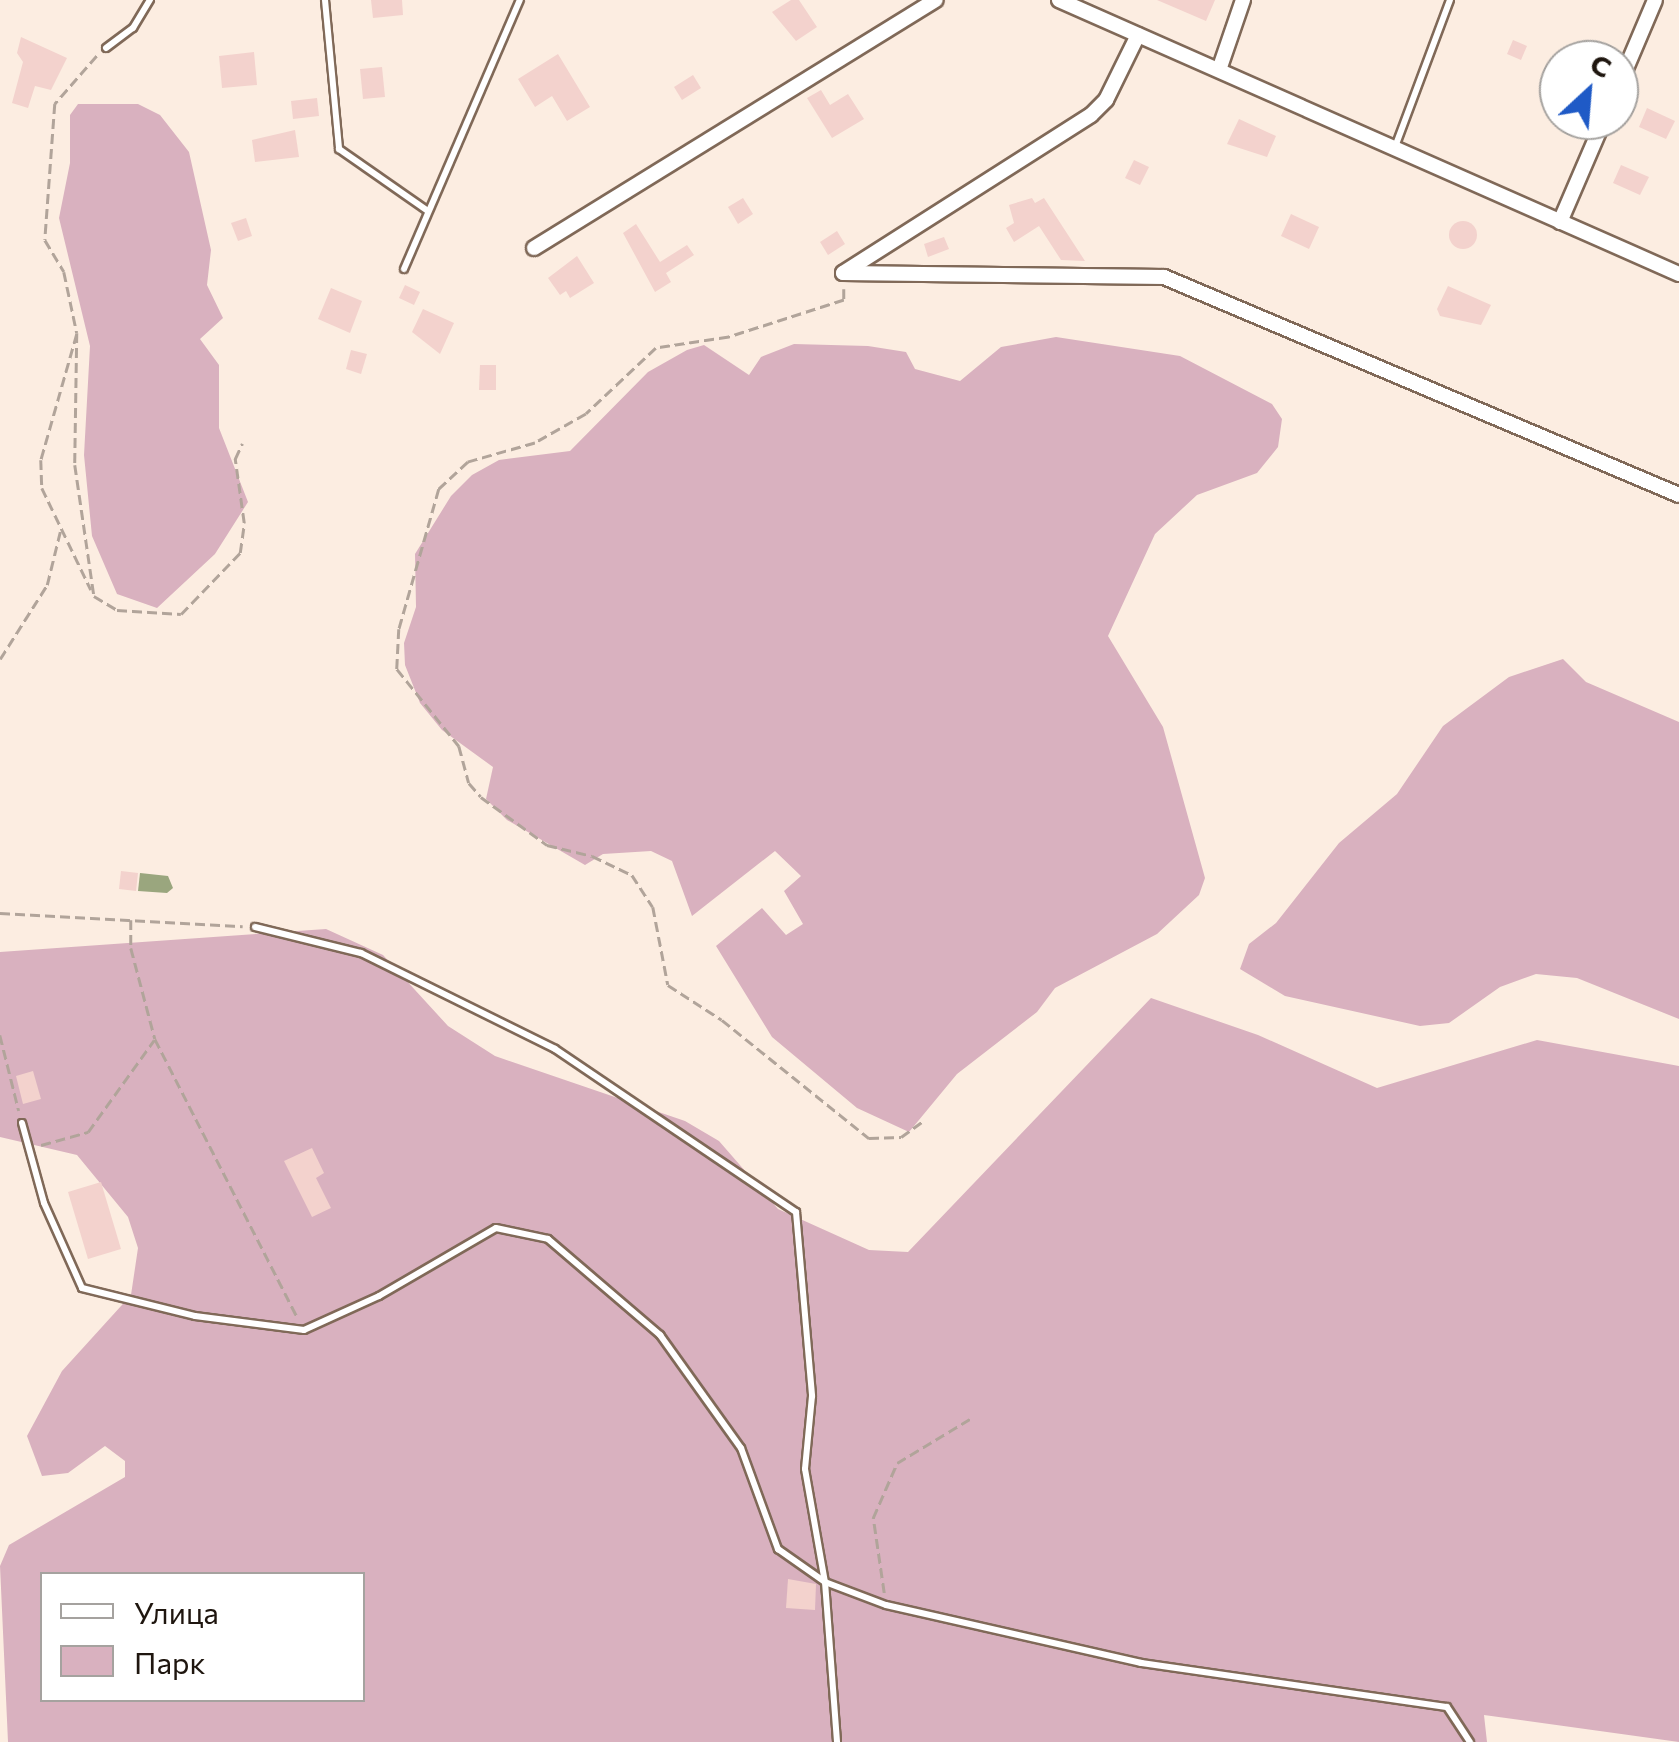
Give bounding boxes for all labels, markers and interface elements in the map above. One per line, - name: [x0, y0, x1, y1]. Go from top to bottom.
- north arrow: [1539, 40, 1639, 140]
- text: С: [1585, 45, 1617, 84]
- legend: [40, 1572, 365, 1702]
- text: Улица: [134, 1593, 219, 1630]
- text: Парк: [134, 1643, 206, 1680]

